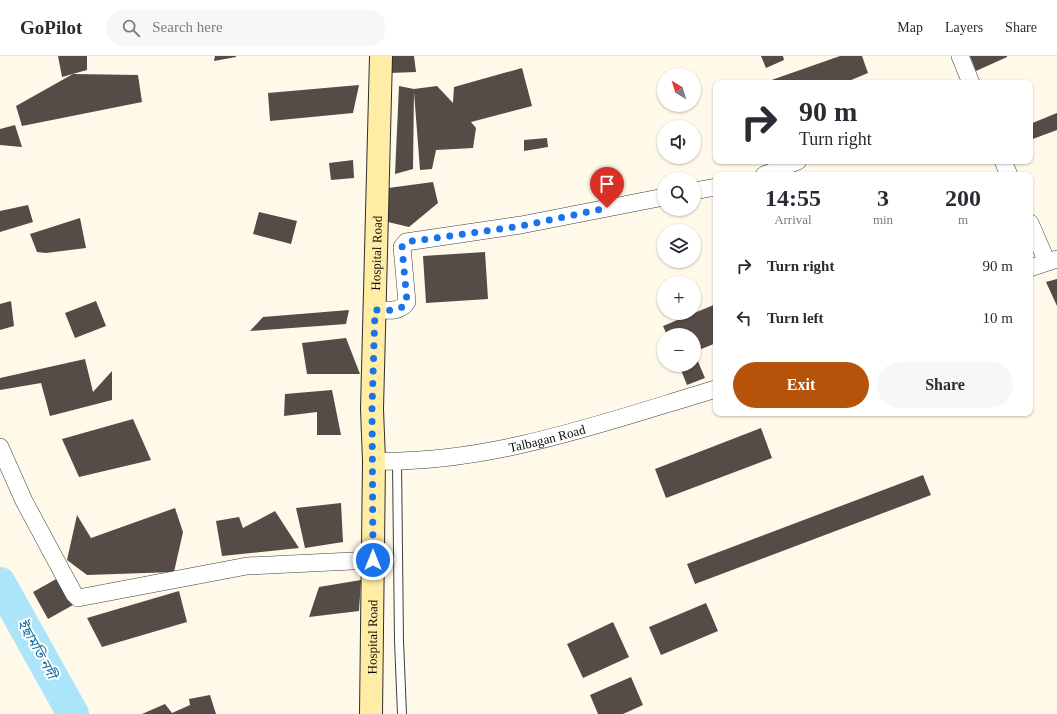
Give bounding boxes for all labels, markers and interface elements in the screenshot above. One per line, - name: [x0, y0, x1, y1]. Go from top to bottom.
- search box: [106, 10, 386, 46]
- text: GoPilot: [20, 17, 82, 38]
- icon: search: [120, 17, 142, 39]
- text: Search here: [152, 19, 223, 35]
- text: Map: [897, 20, 923, 35]
- text: Layers: [945, 20, 983, 35]
- text: Share: [1005, 20, 1037, 35]
- north arrow: [657, 68, 701, 112]
- map controls: [657, 68, 701, 372]
- icon: right: [733, 96, 785, 148]
- text: 90 m: [799, 96, 857, 127]
- button: sound: [657, 120, 701, 164]
- text: Turn right: [799, 129, 872, 149]
- pin: [590, 167, 624, 208]
- button: search: [657, 172, 701, 216]
- icon: arrive: [596, 173, 618, 195]
- text: 14:55: [765, 185, 821, 211]
- text: 3: [877, 185, 889, 211]
- text: 200: [945, 185, 981, 211]
- text: Arrival: [774, 212, 812, 227]
- text: min: [873, 212, 893, 227]
- text: m: [958, 212, 968, 227]
- street label: Hospital Road: [368, 215, 384, 291]
- button: layers: [657, 224, 701, 268]
- icon: right: [733, 255, 755, 277]
- text: Turn right: [767, 258, 834, 274]
- text: 90 m: [983, 258, 1013, 274]
- button: +: [657, 276, 701, 320]
- icon: left: [733, 307, 755, 329]
- text: Turn left: [767, 310, 824, 326]
- text: 10 m: [983, 310, 1013, 326]
- button: −: [657, 328, 701, 372]
- button: Exit: [733, 362, 869, 408]
- button: Share: [877, 362, 1013, 408]
- street label: Talbagan Road: [507, 421, 587, 455]
- position arrow: [352, 539, 394, 581]
- street label: Hospital Road: [364, 599, 380, 674]
- water label: ইছামতি নদী: [15, 616, 62, 684]

